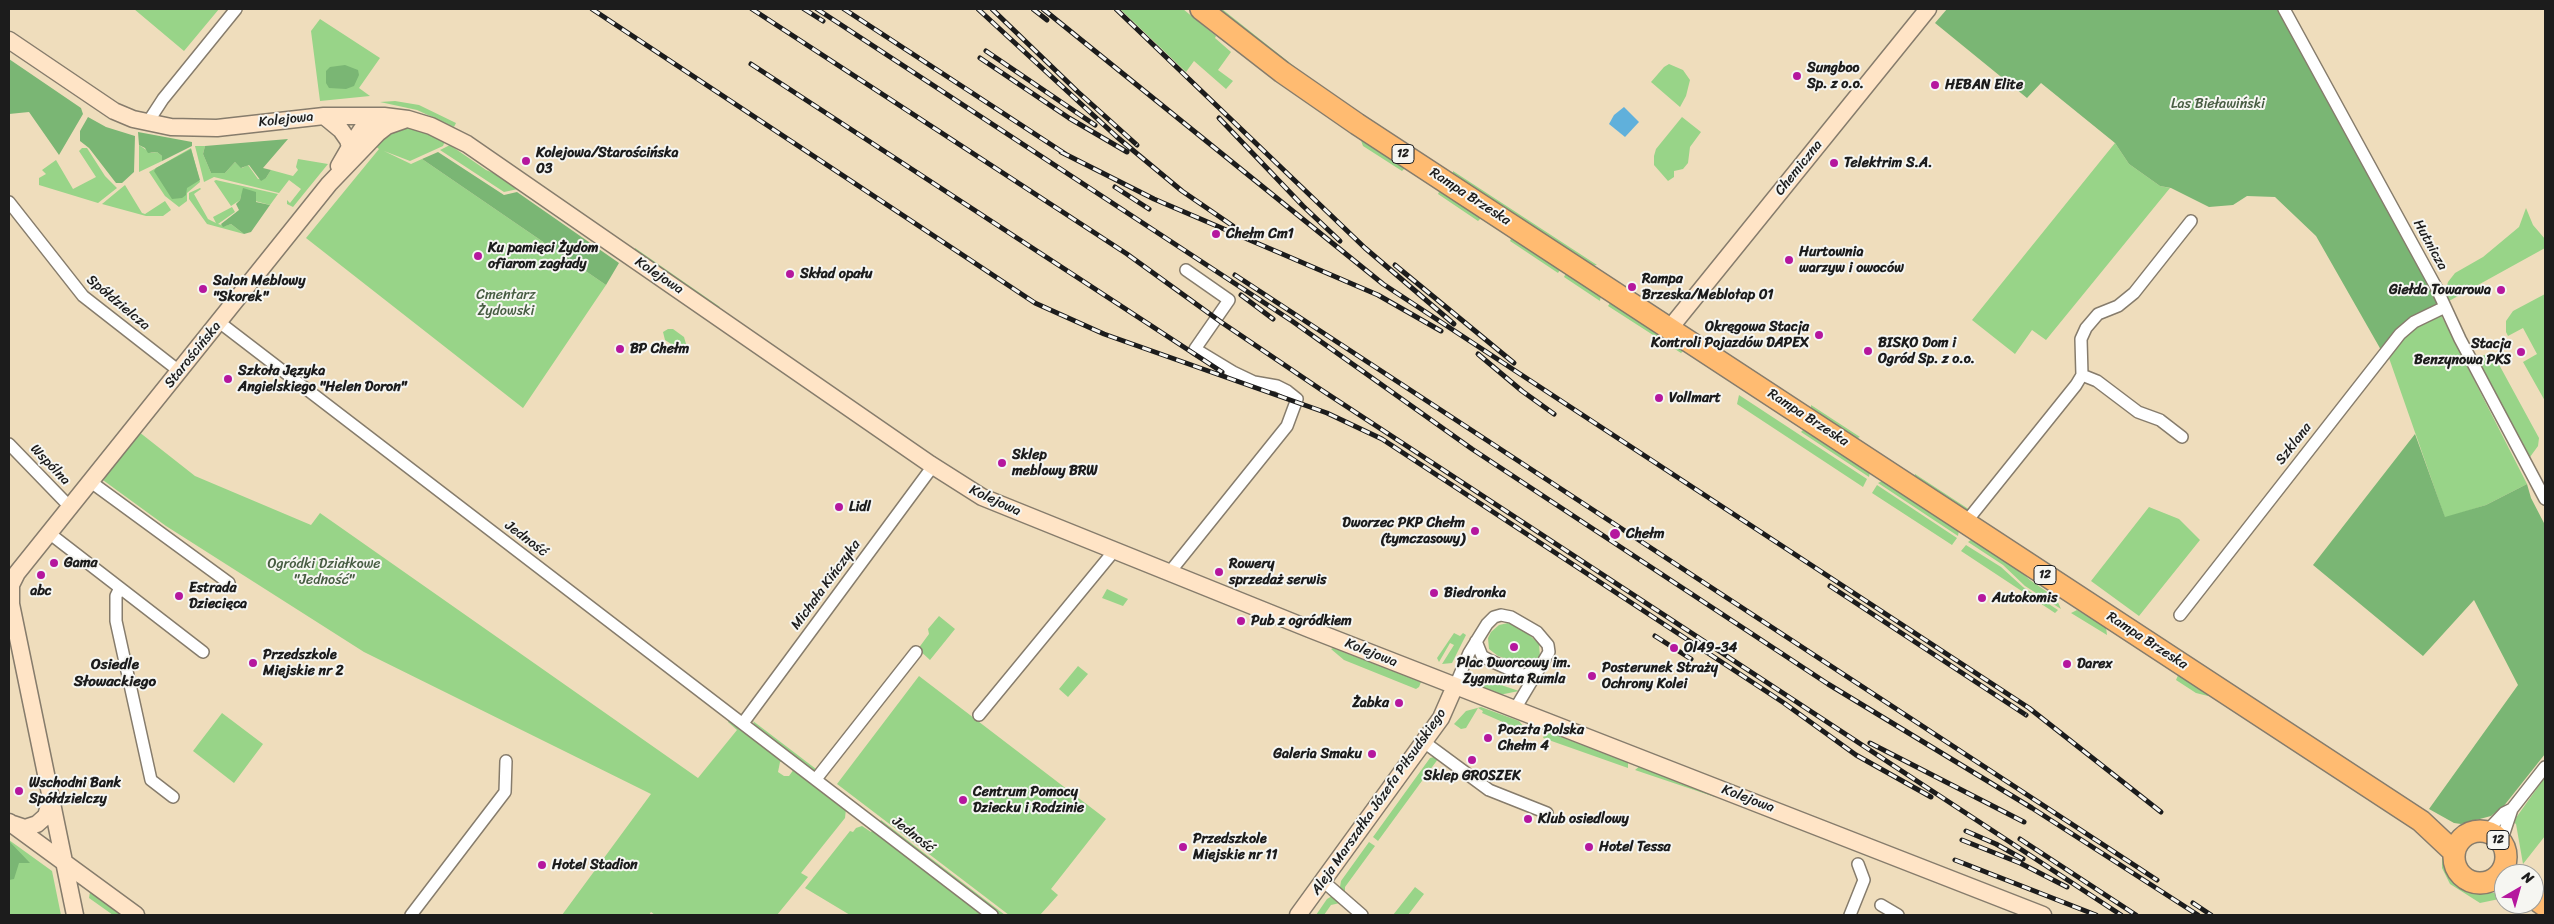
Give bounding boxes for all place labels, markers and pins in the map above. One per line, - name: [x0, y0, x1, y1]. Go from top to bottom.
- place label: Sungboo Sp. z o.o.: [1807, 60, 1864, 92]
- marker: Sungboo Sp. z o.o.: [1791, 70, 1803, 82]
- place label: HEBAN Elite: [1945, 77, 2023, 93]
- marker: HEBAN Elite: [1929, 79, 1941, 91]
- place label: Kolejowa/Starościńska 03: [536, 145, 678, 178]
- marker: Kolejowa/Starościńska 03: [520, 155, 532, 167]
- place label: Telektrim S.A.: [1844, 155, 1932, 171]
- marker: Telektrim S.A.: [1828, 157, 1840, 169]
- place label: Chełm Cm1: [1226, 226, 1294, 242]
- marker: Chełm Cm1: [1210, 228, 1222, 240]
- place label: Ku pamięci Żydom ofiarom zagłady: [488, 240, 599, 272]
- place label: Hurtownia warzyw i owoców: [1799, 244, 1904, 276]
- marker: Ku pamięci Żydom ofiarom zagłady: [472, 250, 484, 262]
- marker: Hurtownia warzyw i owoców: [1783, 254, 1795, 266]
- place label: Skład opału: [800, 266, 872, 282]
- marker: Skład opału: [784, 268, 796, 280]
- place label: Rampa Brzeska/Meblotap 01: [1642, 271, 1774, 304]
- place label: Salon Meblowy "Skorek": [213, 273, 305, 306]
- marker: Rampa Brzeska/Meblotap 01: [1626, 281, 1638, 293]
- place label: Giełda Towarowa: [2389, 282, 2491, 298]
- marker: Salon Meblowy "Skorek": [197, 283, 209, 295]
- marker: Giełda Towarowa: [2495, 284, 2507, 296]
- place label: Okręgowa Stacja Kontroli Pojazdów DAPEX: [1651, 319, 1809, 352]
- marker: Okręgowa Stacja Kontroli Pojazdów DAPEX: [1813, 329, 1825, 341]
- place label: BISKO Dom i Ogród Sp. z o.o.: [1878, 335, 1975, 368]
- place label: Stacja Benzynowa PKS: [2414, 336, 2511, 368]
- place label: BP Chełm: [630, 341, 689, 357]
- marker: BP Chełm: [614, 343, 626, 355]
- marker: BISKO Dom i Ogród Sp. z o.o.: [1862, 345, 1874, 357]
- marker: Stacja Benzynowa PKS: [2515, 346, 2527, 358]
- place label: Szkoła Języka Angielskiego "Helen Doron": [238, 363, 407, 396]
- marker: Szkoła Języka Angielskiego "Helen Doron": [222, 373, 234, 385]
- place label: Vollmart: [1669, 390, 1721, 406]
- marker: Vollmart: [1653, 392, 1665, 404]
- place label: Sklep meblowy BRW: [1012, 447, 1098, 480]
- marker: Sklep meblowy BRW: [996, 457, 1008, 469]
- place label: Lidl: [849, 499, 871, 515]
- marker: Lidl: [833, 501, 845, 513]
- place label: Dworzec PKP Chełm (tymczasowy): [1342, 515, 1465, 548]
- marker: Dworzec PKP Chełm (tymczasowy): [1469, 525, 1481, 537]
- place label: Chełm: [1626, 526, 1665, 542]
- marker: Chełm: [1608, 527, 1622, 541]
- place label: Gama: [64, 555, 98, 571]
- place label: Rowery sprzedaż serwis: [1229, 556, 1326, 588]
- marker: Gama: [48, 557, 60, 569]
- marker: Rowery sprzedaż serwis: [1213, 566, 1225, 578]
- marker: abc: [35, 569, 47, 581]
- place label: Estrada Dziecięca: [189, 580, 247, 612]
- place label: abc: [30, 583, 52, 599]
- place label: Biedronka: [1444, 585, 1506, 601]
- marker: Biedronka: [1428, 587, 1440, 599]
- marker: Estrada Dziecięca: [173, 590, 185, 602]
- place label: Autokomis: [1992, 590, 2057, 606]
- marker: Autokomis: [1976, 592, 1988, 604]
- place label: Pub z ogródkiem: [1251, 613, 1352, 629]
- marker: Pub z ogródkiem: [1235, 615, 1247, 627]
- place label: Ol49-34: [1684, 640, 1737, 656]
- marker: Plac Dworcowy im. Zygmunta Rumla: [1508, 641, 1520, 653]
- marker: Ol49-34: [1668, 642, 1680, 654]
- place label: Przedszkole Miejskie nr 2: [263, 647, 344, 680]
- place label: Plac Dworcowy im. Zygmunta Rumla: [1457, 655, 1571, 688]
- place label: Darex: [2077, 656, 2112, 672]
- marker: Przedszkole Miejskie nr 2: [247, 657, 259, 669]
- marker: Darex: [2061, 658, 2073, 670]
- place label: Posterunek Straży Ochrony Kolei: [1602, 660, 1718, 692]
- marker: Posterunek Straży Ochrony Kolei: [1586, 670, 1598, 682]
- place label: Żabka: [1352, 695, 1389, 711]
- marker: Żabka: [1393, 697, 1405, 709]
- place label: Poczta Polska Chełm 4: [1498, 722, 1584, 754]
- marker: Poczta Polska Chełm 4: [1482, 732, 1494, 744]
- place label: Galeria Smaku: [1273, 746, 1362, 762]
- marker: Galeria Smaku: [1366, 748, 1378, 760]
- marker: Sklep GROSZEK: [1466, 754, 1478, 766]
- place label: Sklep GROSZEK: [1424, 768, 1520, 784]
- place label: Wschodni Bank Spółdzielczy: [29, 775, 121, 808]
- place label: Centrum Pomocy Dziecku i Rodzinie: [973, 784, 1084, 816]
- marker: Wschodni Bank Spółdzielczy: [13, 785, 25, 797]
- marker: Centrum Pomocy Dziecku i Rodzinie: [957, 794, 969, 806]
- place label: Klub osiedlowy: [1538, 811, 1629, 827]
- marker: Klub osiedlowy: [1522, 813, 1534, 825]
- place label: Przedszkole Miejskie nr 11: [1193, 831, 1278, 864]
- place label: Hotel Tessa: [1599, 839, 1671, 855]
- marker: Przedszkole Miejskie nr 11: [1177, 841, 1189, 853]
- marker: Hotel Tessa: [1583, 841, 1595, 853]
- place label: Hotel Stadion: [552, 857, 638, 873]
- marker: Hotel Stadion: [536, 859, 548, 871]

